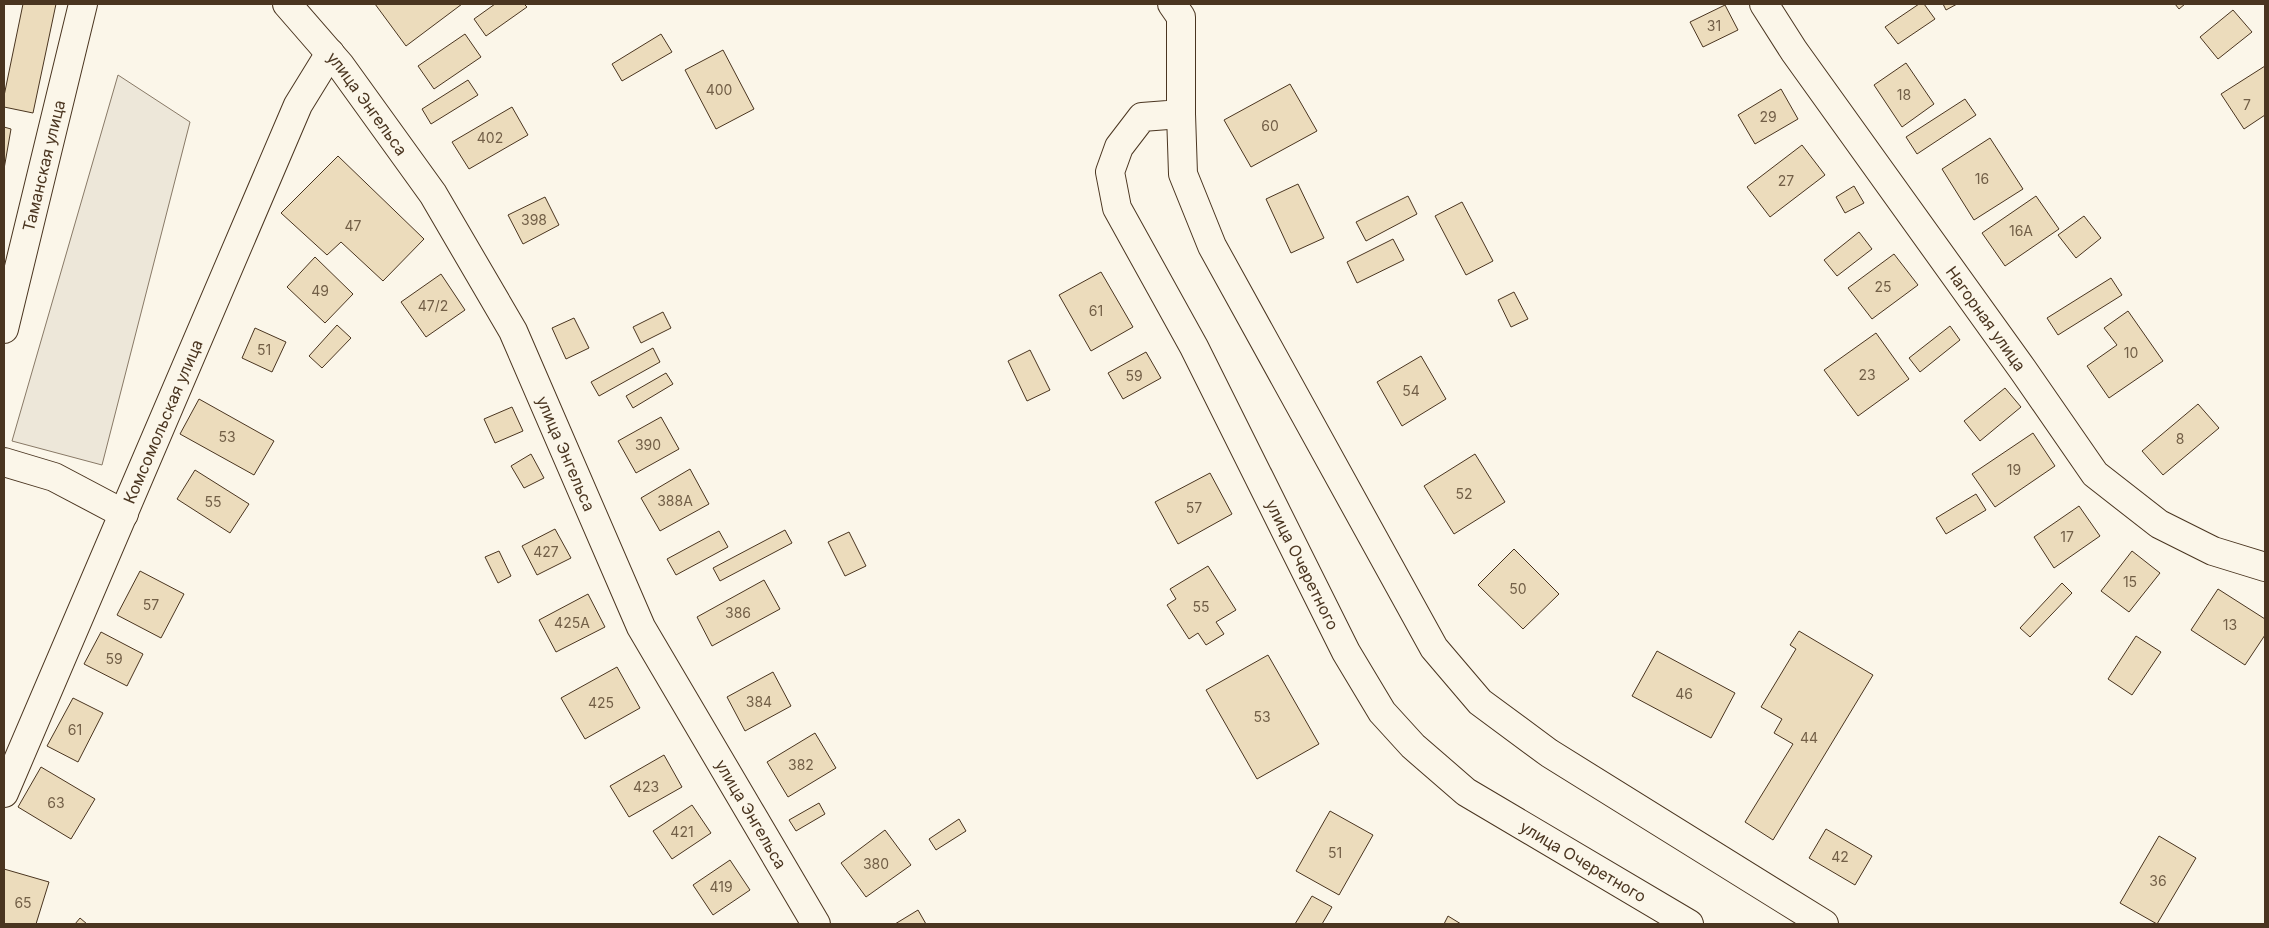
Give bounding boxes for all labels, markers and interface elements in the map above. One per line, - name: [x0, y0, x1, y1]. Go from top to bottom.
- house number: 31: [1707, 17, 1721, 34]
- street label: улица Энгельса: [323, 47, 412, 159]
- house number: 400: [706, 81, 732, 98]
- house number: 18: [1897, 86, 1911, 103]
- house number: 7: [2243, 96, 2251, 113]
- street label: Таманская улица: [18, 98, 69, 234]
- house number: 29: [1759, 108, 1777, 125]
- house number: 60: [1261, 117, 1279, 134]
- house number: 402: [477, 129, 503, 146]
- house number: 16: [1975, 170, 1989, 187]
- house number: 27: [1778, 172, 1794, 189]
- house number: 398: [521, 211, 547, 228]
- house number: 47: [345, 217, 362, 234]
- house number: 16А: [2009, 222, 2033, 239]
- street label: Нагорная улица: [1942, 262, 2030, 375]
- house number: 25: [1874, 278, 1892, 295]
- house number: 49: [311, 282, 329, 299]
- house number: 47/2: [418, 297, 448, 314]
- house number: 61: [1089, 302, 1103, 319]
- street label: Комсомольская улица: [119, 336, 207, 507]
- house number: 51: [257, 341, 271, 358]
- house number: 10: [2124, 344, 2138, 361]
- house number: 23: [1858, 366, 1876, 383]
- house number: 59: [1125, 367, 1143, 384]
- house number: 54: [1402, 382, 1420, 399]
- street label: улица Энгельса: [532, 393, 600, 514]
- house number: 53: [218, 428, 236, 445]
- house number: 8: [2176, 430, 2184, 447]
- house number: 390: [635, 436, 661, 453]
- house number: 19: [2007, 461, 2021, 478]
- house number: 52: [1455, 485, 1473, 502]
- house number: 388А: [657, 492, 693, 509]
- house number: 55: [204, 493, 222, 510]
- street label: улица Очеретного: [1262, 496, 1343, 633]
- house number: 57: [1186, 499, 1202, 516]
- house number: 17: [2060, 528, 2074, 545]
- house number: 427: [533, 543, 559, 560]
- house number: 15: [2123, 573, 2137, 590]
- house number: 50: [1509, 580, 1527, 597]
- house number: 57: [143, 596, 159, 613]
- house number: 55: [1192, 598, 1210, 615]
- house number: 386: [725, 604, 751, 621]
- house number: 425А: [554, 614, 590, 631]
- house number: 13: [2223, 616, 2237, 633]
- house number: 59: [105, 650, 123, 667]
- house number: 46: [1675, 685, 1693, 702]
- house number: 384: [746, 693, 772, 710]
- house number: 425: [588, 694, 614, 711]
- house number: 53: [1253, 708, 1271, 725]
- house number: 61: [68, 721, 82, 738]
- house number: 44: [1800, 729, 1818, 746]
- street label: улица Энгельса: [711, 756, 791, 872]
- house number: 382: [788, 756, 814, 773]
- house number: 423: [633, 778, 659, 795]
- house number: 63: [47, 794, 65, 811]
- street label: улица Очеретного: [1517, 816, 1650, 906]
- house number: 421: [670, 823, 694, 840]
- house number: 51: [1328, 844, 1342, 861]
- house number: 42: [1831, 848, 1849, 865]
- house number: 380: [863, 855, 889, 872]
- house number: 36: [2149, 872, 2167, 889]
- house number: 419: [709, 878, 733, 895]
- house number: 65: [14, 894, 32, 911]

